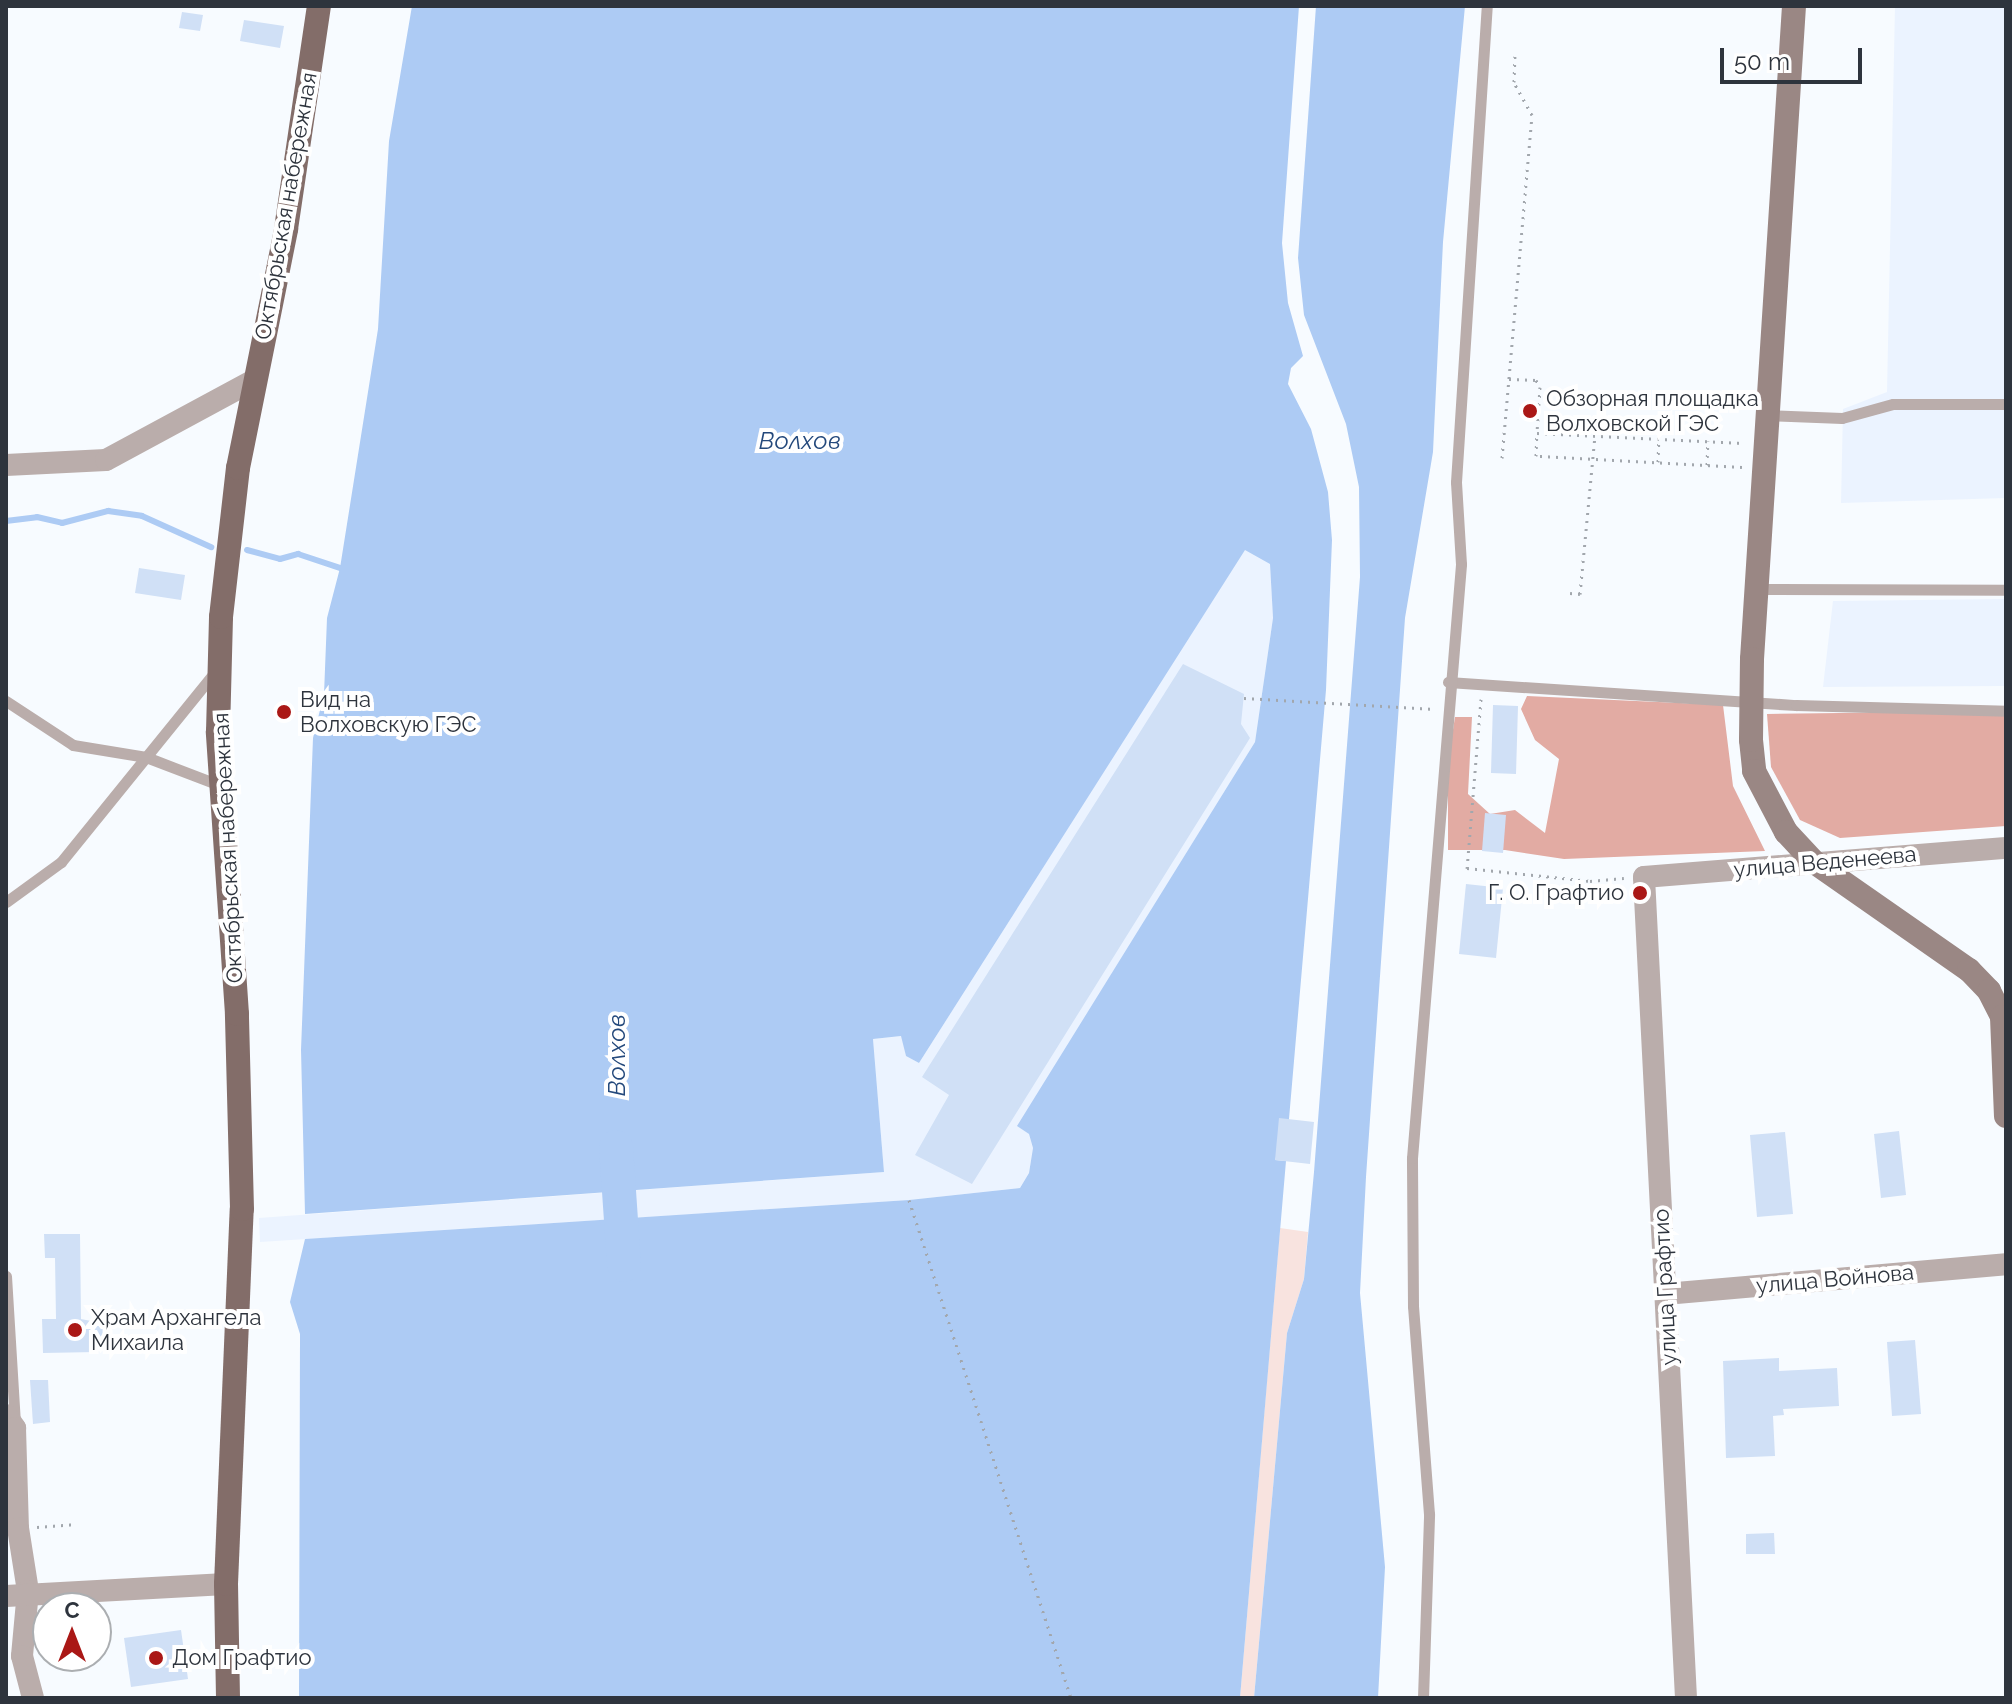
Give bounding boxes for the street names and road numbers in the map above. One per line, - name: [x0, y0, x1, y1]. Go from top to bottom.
- street label: Октябрьская набережная: [249, 70, 323, 342]
- street label: Октябрьская набережная: [208, 712, 248, 984]
- street label: улица Веденеева: [1732, 841, 1918, 883]
- street label: улица Графтио: [1648, 1208, 1682, 1366]
- street label: улица Войнова: [1755, 1259, 1915, 1299]

